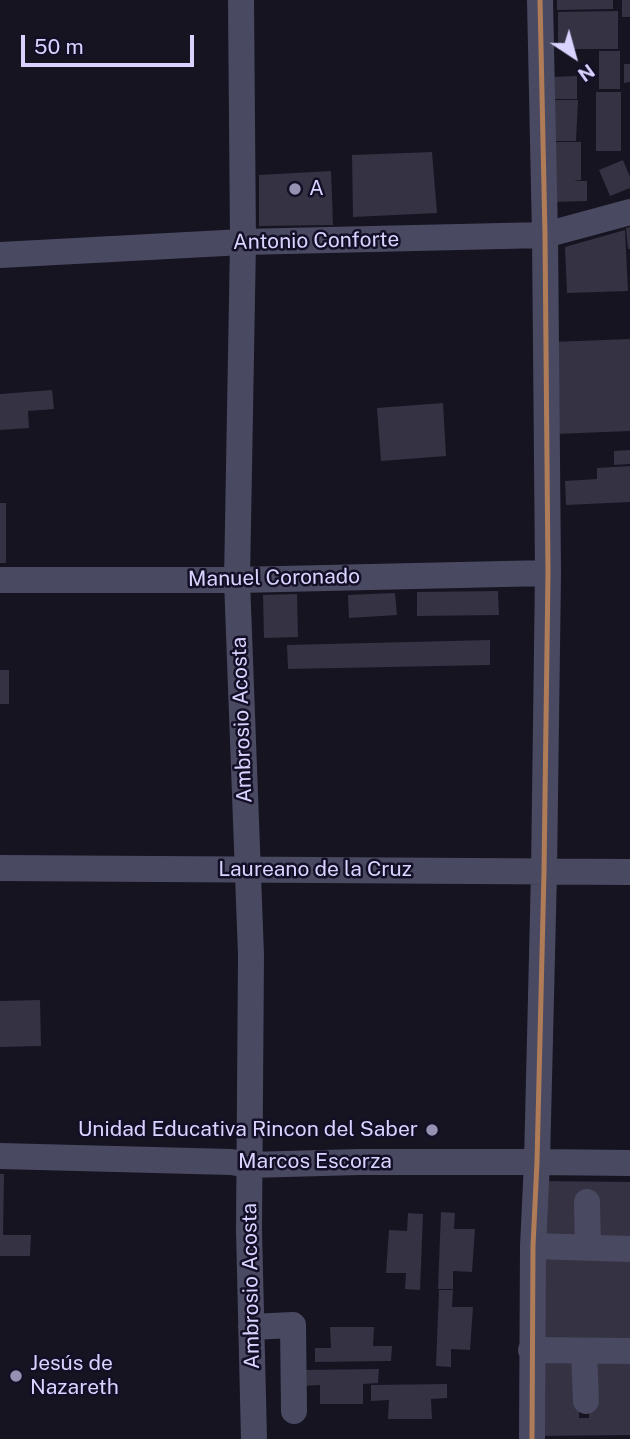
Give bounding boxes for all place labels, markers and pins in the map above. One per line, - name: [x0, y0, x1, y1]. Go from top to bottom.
- place label: A: [309, 176, 324, 202]
- marker: A: [287, 181, 303, 197]
- place label: Unidad Educativa Rincon del Saber: [78, 1117, 418, 1143]
- marker: Unidad Educativa Rincon del Saber: [424, 1122, 440, 1138]
- place label: Jesús de Nazareth: [30, 1351, 119, 1401]
- marker: Jesús de Nazareth: [8, 1368, 24, 1384]

